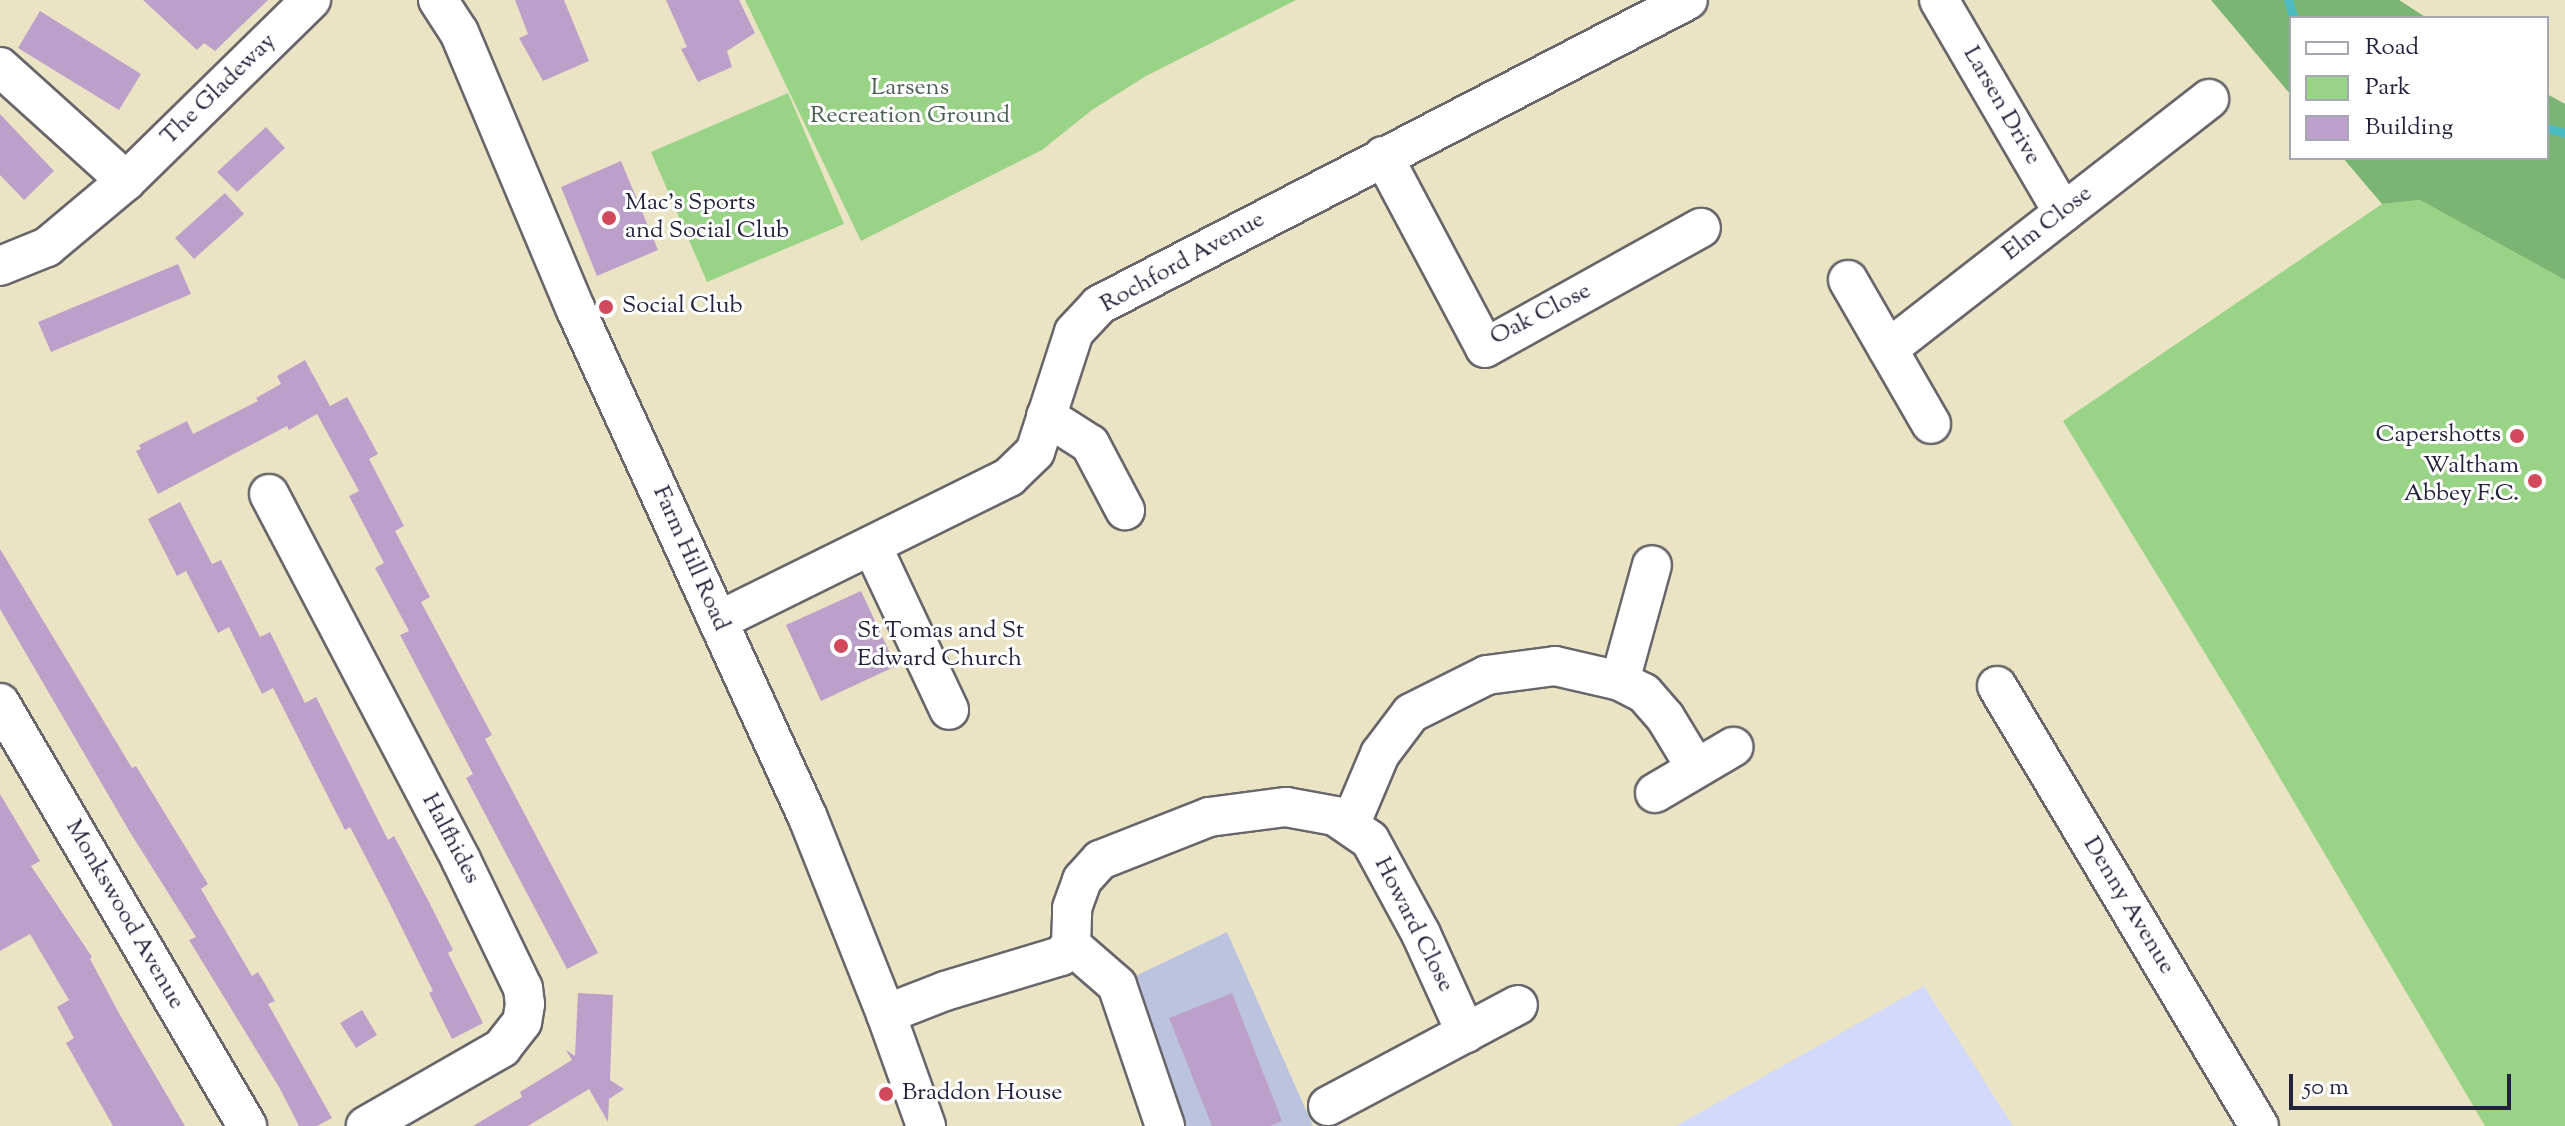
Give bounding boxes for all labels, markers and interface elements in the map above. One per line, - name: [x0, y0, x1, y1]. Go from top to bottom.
- legend: [2289, 16, 2549, 160]
- street label: The Gladeway: [155, 28, 283, 152]
- text: Road: [2365, 31, 2419, 65]
- street label: Larsen Drive: [1956, 42, 2046, 170]
- text: Park: [2365, 71, 2411, 105]
- park label: Larsens Recreation Ground: [810, 75, 1010, 131]
- text: Building: [2365, 111, 2453, 145]
- street label: Elm Close: [1997, 180, 2099, 268]
- place label: Mac's Sports and Social Club: [625, 190, 789, 246]
- street label: Rochford Avenue: [1096, 206, 1270, 320]
- marker: Mac's Sports and Social Club: [600, 209, 618, 227]
- street label: Oak Close: [1486, 277, 1596, 353]
- place label: Social Club: [622, 293, 743, 321]
- marker: Social Club: [597, 298, 615, 316]
- place label: Capershotts: [2376, 422, 2501, 450]
- marker: Capershotts: [2508, 427, 2526, 445]
- place label: Waltham Abbey F.C.: [2404, 453, 2519, 509]
- marker: Waltham Abbey F.C.: [2526, 472, 2544, 490]
- street label: Farm Hill Road: [645, 482, 735, 636]
- place label: St Tomas and St Edward Church: [857, 618, 1024, 674]
- marker: St Tomas and St Edward Church: [832, 637, 850, 655]
- street label: Halfhides: [414, 789, 486, 889]
- street label: Monkswood Avenue: [58, 815, 190, 1015]
- street label: Denny Avenue: [2076, 832, 2180, 980]
- street label: Howard Close: [1367, 853, 1459, 997]
- scale bar: [2293, 1058, 2515, 1108]
- text: 50 m: [2303, 1071, 2349, 1105]
- place label: Braddon House: [902, 1080, 1062, 1108]
- marker: Braddon House: [877, 1085, 895, 1103]

